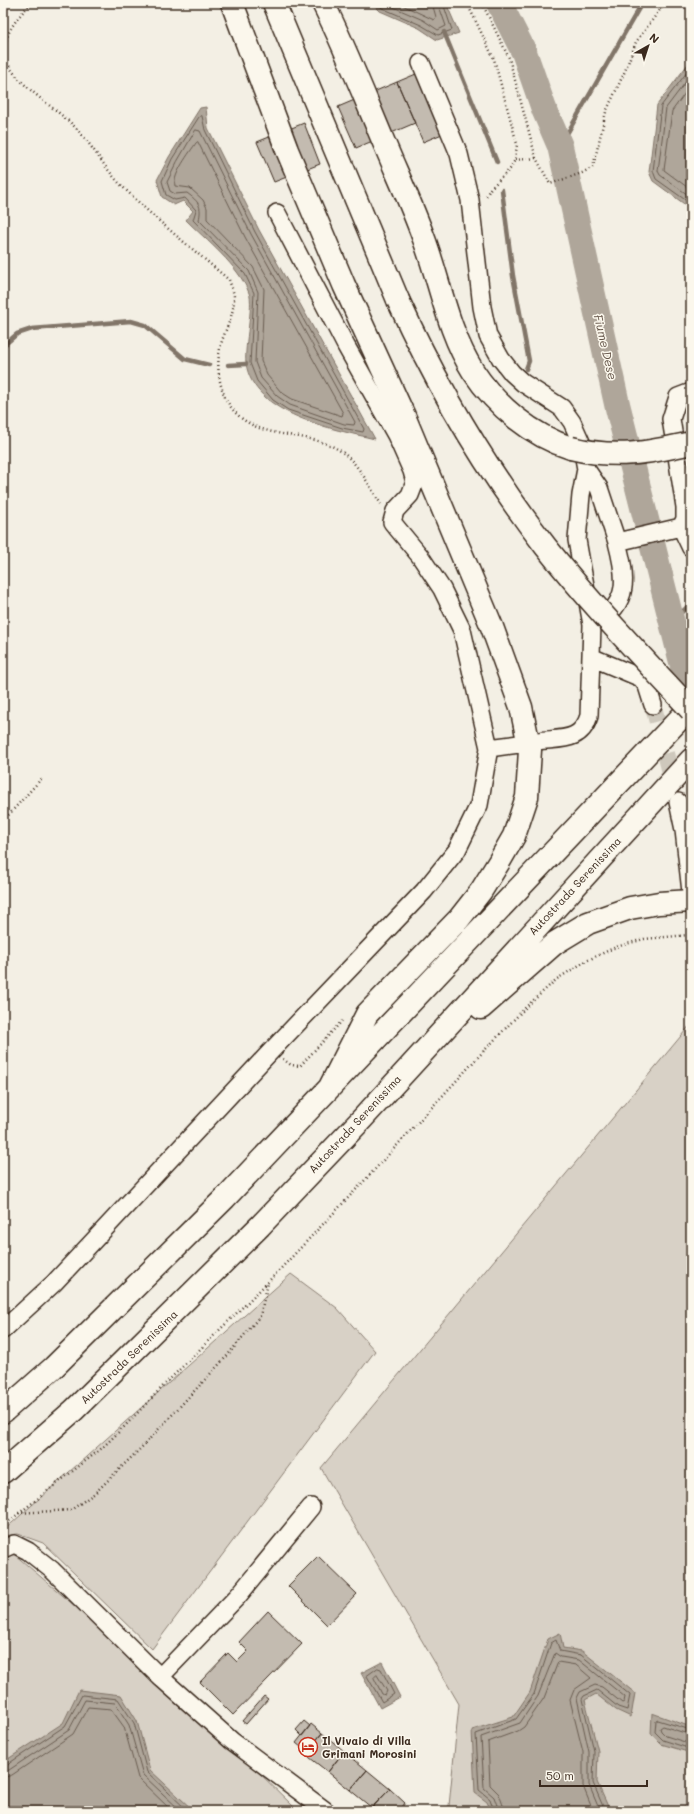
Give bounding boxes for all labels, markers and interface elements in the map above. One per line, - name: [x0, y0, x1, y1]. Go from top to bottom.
- north arrow: [628, 26, 668, 66]
- text: N: [647, 29, 663, 46]
- water label: Fiume Dese: [591, 312, 621, 381]
- street label: Autostrada Serenissima: [525, 833, 624, 938]
- street label: Autostrada Serenissima: [305, 1071, 404, 1176]
- street label: Autostrada Serenissima: [77, 1306, 180, 1407]
- place label: Il Vivaio di Villa Grimani Morosini: [322, 1733, 417, 1761]
- hotel icon: Il Vivaio di Villa Grimani Morosini: [297, 1736, 319, 1758]
- scale bar: [540, 1762, 647, 1788]
- text: 50 m: [546, 1767, 574, 1783]

